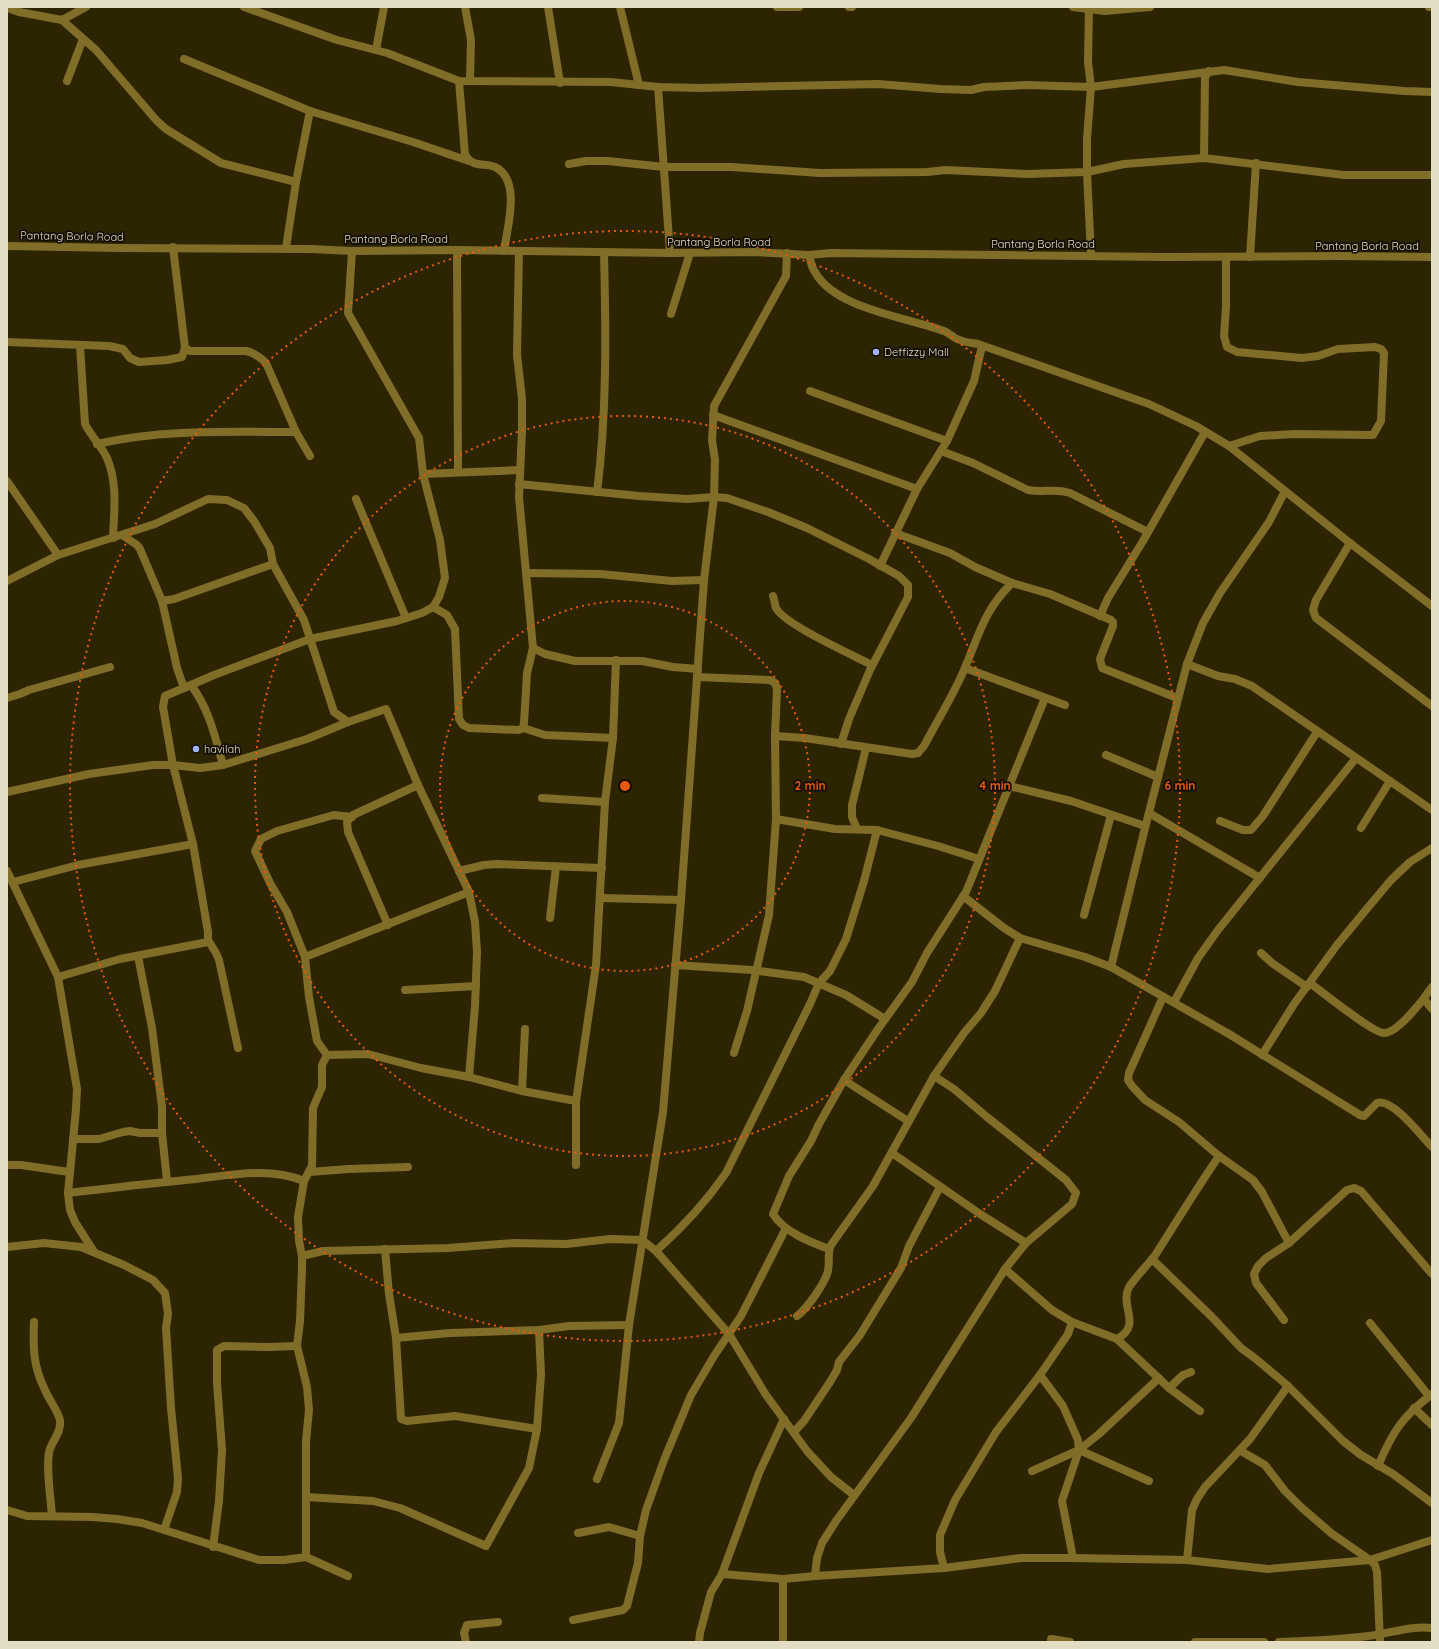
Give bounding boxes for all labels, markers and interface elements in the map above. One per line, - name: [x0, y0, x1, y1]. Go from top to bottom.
- street label: Pantang Borla Road: [20, 228, 124, 244]
- street label: Pantang Borla Road: [344, 232, 448, 246]
- street label: Pantang Borla Road: [667, 235, 771, 249]
- street label: Pantang Borla Road: [991, 237, 1095, 251]
- street label: Pantang Borla Road: [1315, 239, 1419, 253]
- place label: Deffizzy Mall: [884, 345, 949, 359]
- marker: Deffizzy Mall: [871, 347, 881, 357]
- place label: havilah: [204, 742, 240, 756]
- marker: havilah: [191, 744, 201, 754]
- text: 2 min: [794, 778, 826, 793]
- text: 4 min: [979, 778, 1011, 793]
- text: 6 min: [1164, 778, 1196, 793]
- centre of rings: [618, 779, 632, 793]

